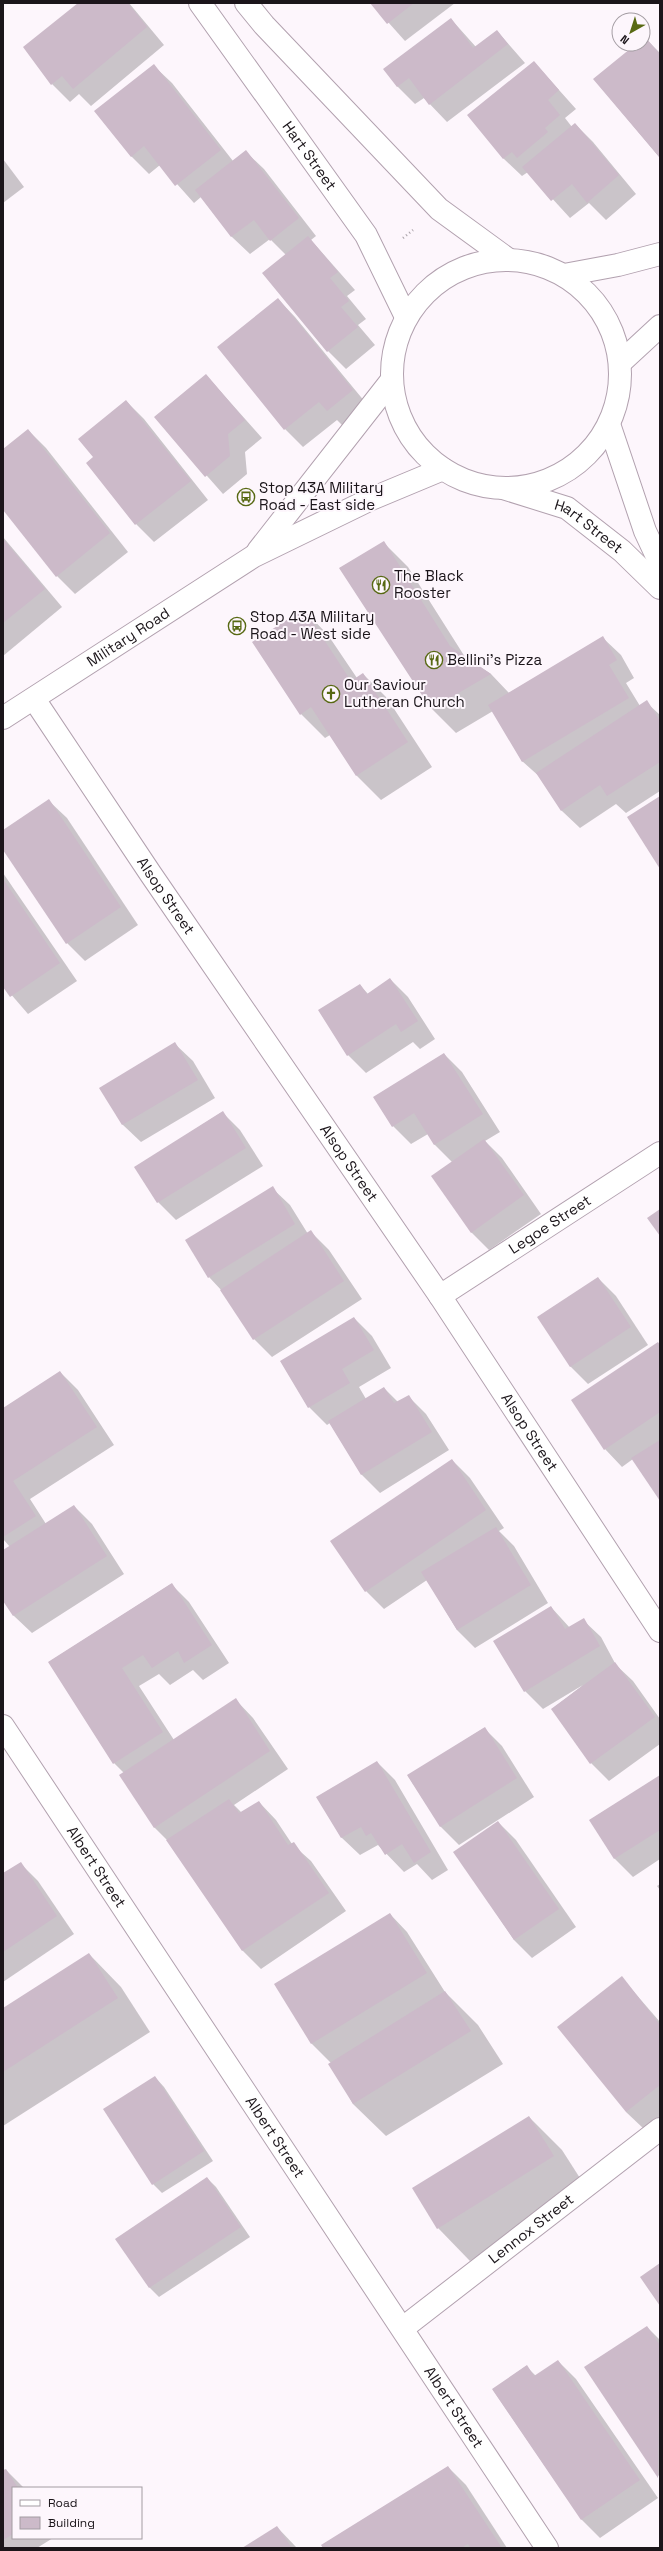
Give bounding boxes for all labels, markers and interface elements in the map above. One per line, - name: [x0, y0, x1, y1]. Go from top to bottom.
- north arrow: [611, 12, 651, 52]
- text: N: [617, 32, 632, 48]
- street label: Hart Street: [279, 117, 341, 194]
- place label: Stop 43A Military Road - East side: [259, 478, 383, 514]
- bus stop icon: Stop 43A Military Road - East side: [236, 487, 256, 507]
- street label: Hart Street: [552, 495, 627, 557]
- place label: The Black Rooster: [394, 566, 464, 602]
- restaurant icon: The Black Rooster: [371, 575, 391, 595]
- street label: Military Road: [83, 603, 173, 671]
- place label: Stop 43A Military Road - West side: [250, 607, 374, 643]
- bus stop icon: Stop 43A Military Road - West side: [227, 616, 247, 636]
- restaurant icon: Bellini's Pizza: [424, 650, 444, 670]
- place label: Bellini's Pizza: [447, 650, 542, 669]
- place label: Our Saviour Lutheran Church: [344, 675, 465, 711]
- church icon: Our Saviour Lutheran Church: [321, 684, 341, 704]
- street label: Alsop Street: [133, 853, 199, 938]
- street label: Alsop Street: [316, 1121, 383, 1205]
- street label: Legoe Street: [505, 1190, 594, 1258]
- street label: Alsop Street: [497, 1389, 563, 1475]
- street label: Albert Street: [63, 1822, 131, 1911]
- street label: Albert Street: [242, 2092, 309, 2181]
- street label: Lennox Street: [484, 2189, 577, 2267]
- street label: Albert Street: [420, 2363, 488, 2452]
- legend: [12, 2487, 142, 2539]
- text: Road: [48, 2495, 77, 2511]
- text: Building: [48, 2515, 95, 2531]

